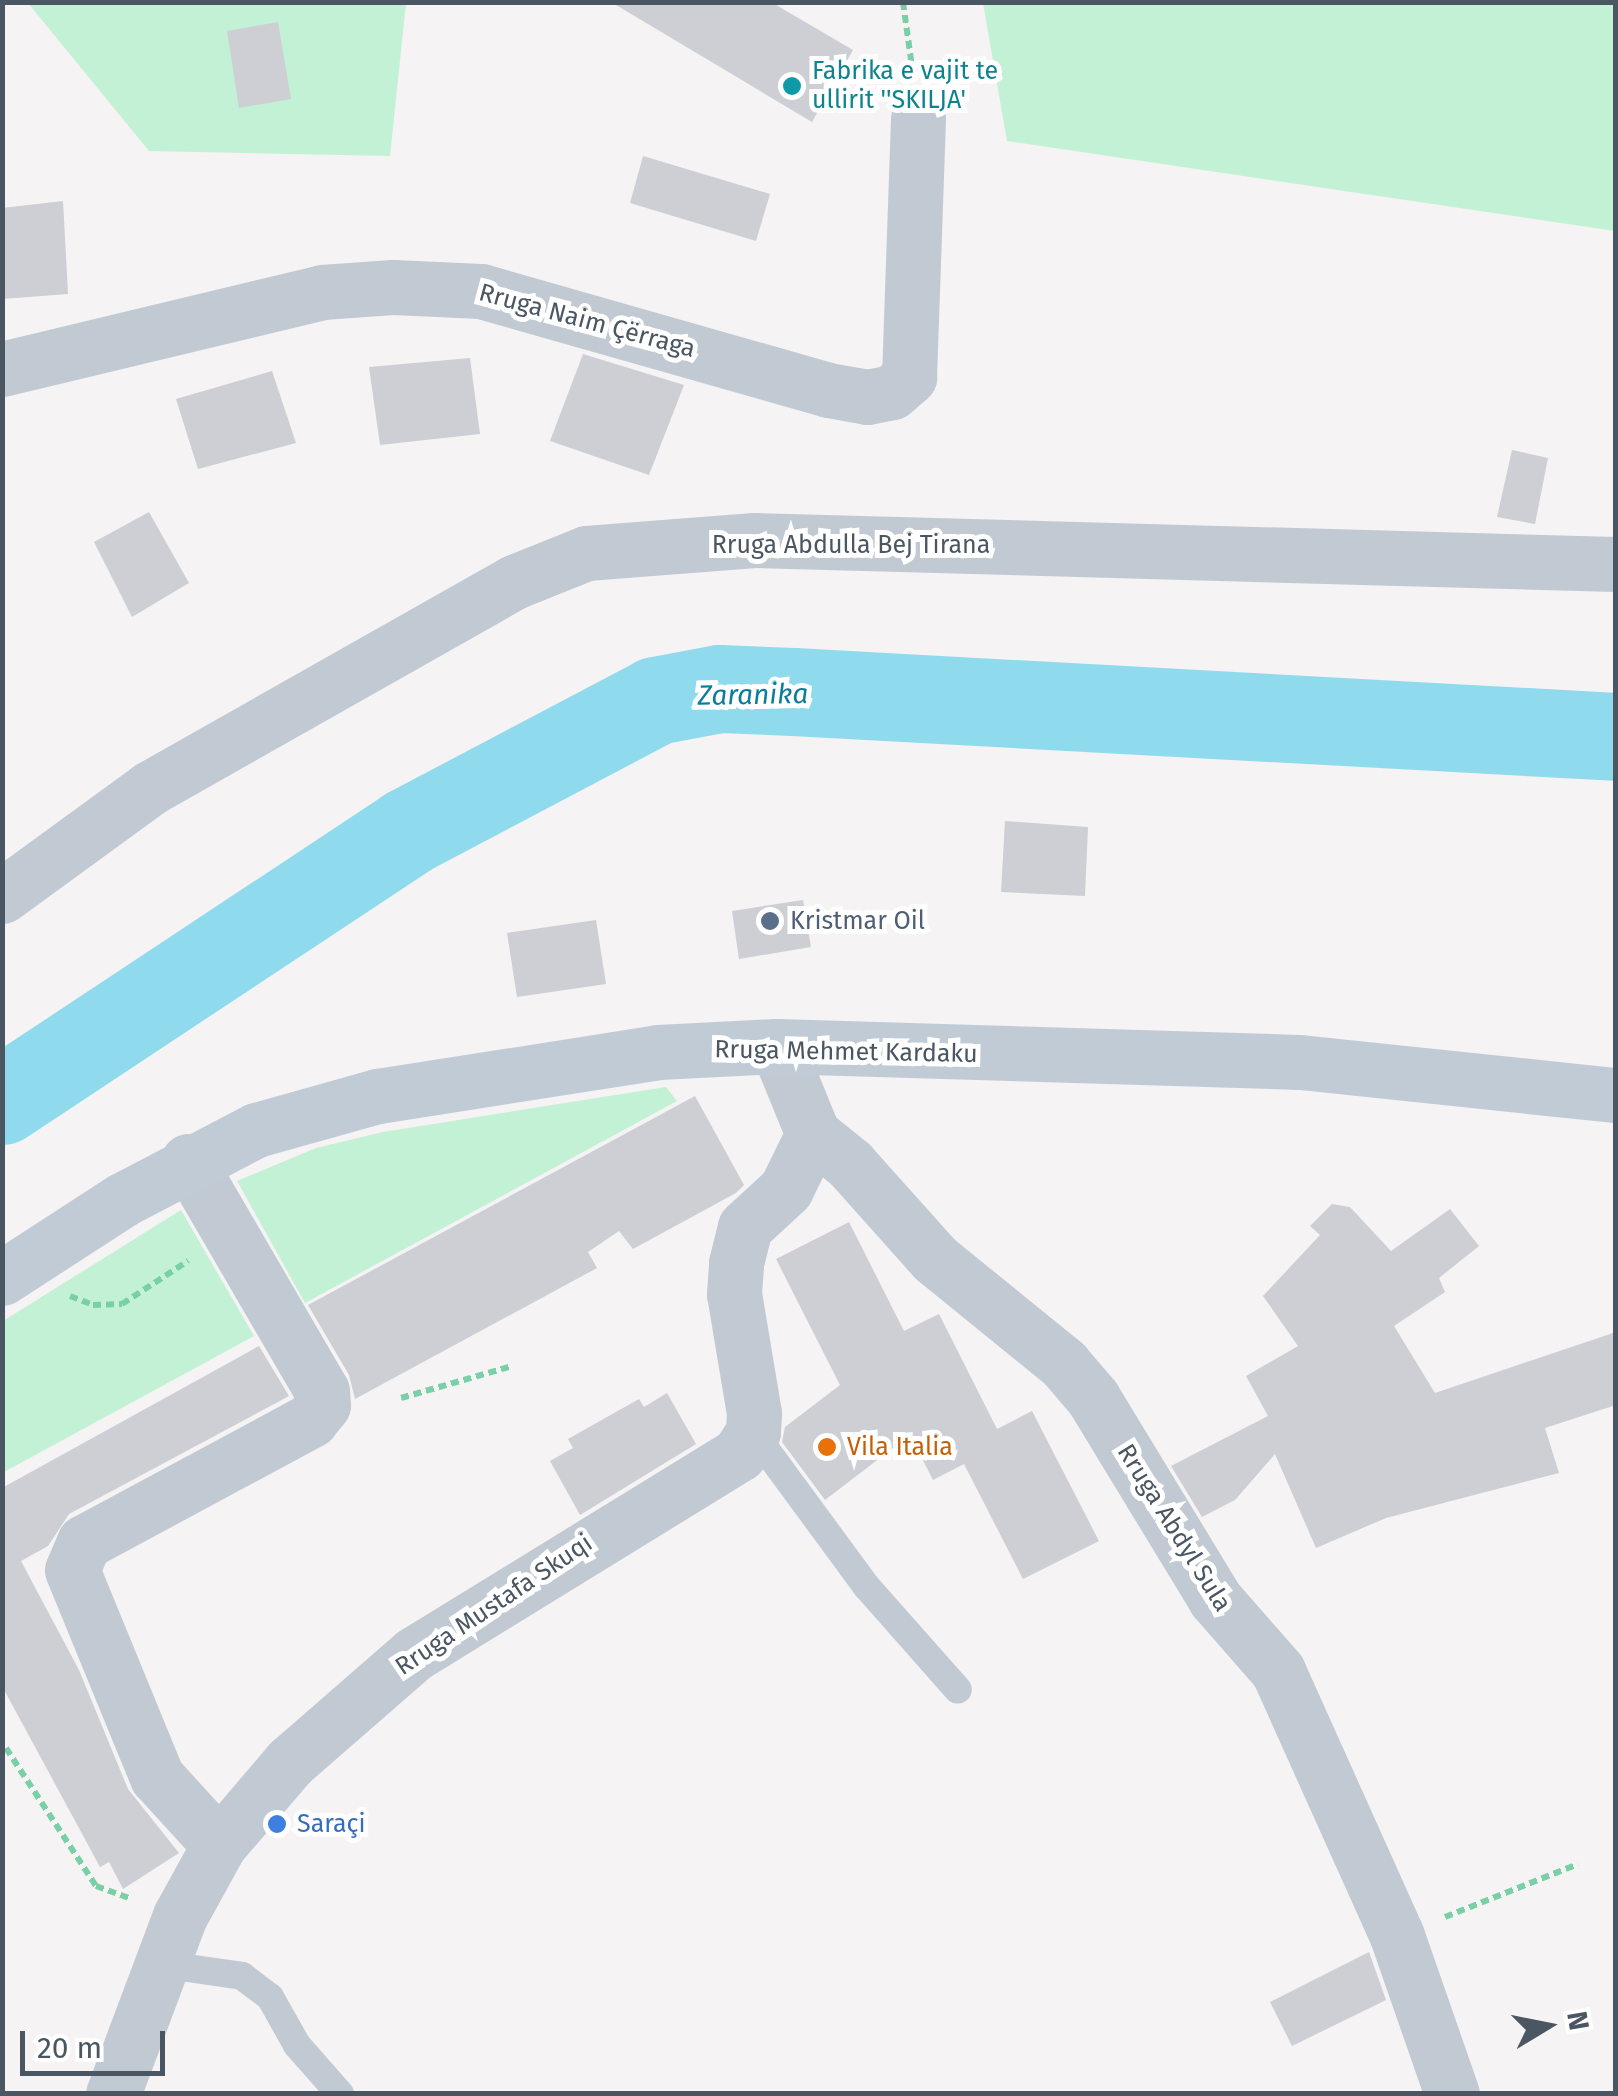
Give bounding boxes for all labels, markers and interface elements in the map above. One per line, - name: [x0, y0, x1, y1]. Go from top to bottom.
- place label: Fabrika e vajit te ullirit ''SKILJA': [812, 57, 998, 116]
- marker: Fabrika e vajit te ullirit ''SKILJA': [781, 75, 803, 97]
- street label: Rruga Naim Çërraga: [475, 278, 699, 364]
- street label: Rruga Abdulla Bej Tirana: [712, 530, 990, 560]
- water label: Zaranika: [697, 677, 809, 713]
- place label: Kristmar Oil: [790, 906, 925, 936]
- marker: Kristmar Oil: [759, 910, 781, 932]
- street label: Rruga Mehmet Kardaku: [714, 1035, 978, 1069]
- place label: Vila Italia: [847, 1432, 953, 1462]
- marker: Vila Italia: [816, 1436, 838, 1458]
- street label: Rruga Abdyl Sula: [1111, 1439, 1237, 1617]
- street label: Rruga Mustafa Skuqi: [390, 1528, 598, 1682]
- place label: Saraçi: [297, 1809, 366, 1839]
- marker: Saraçi: [266, 1813, 288, 1835]
- north arrow: [1498, 1976, 1598, 2076]
- text: N: [1560, 2009, 1596, 2033]
- scale bar: [25, 2011, 170, 2073]
- text: 20 m: [37, 2030, 102, 2066]

